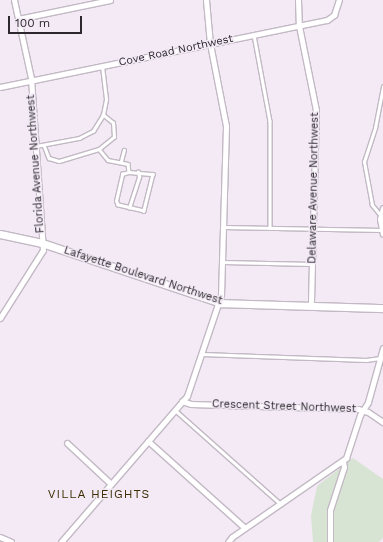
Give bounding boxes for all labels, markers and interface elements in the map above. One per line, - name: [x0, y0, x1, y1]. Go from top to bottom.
- scale bar: [10, 8, 84, 34]
- text: 100 m: [15, 16, 50, 30]
- street label: Cove Road Northwest: [118, 32, 234, 70]
- street label: Florida Avenue Northwest: [25, 94, 47, 234]
- street label: Delaware Avenue Northwest: [306, 112, 322, 264]
- street label: Lafayette Boulevard Northwest: [62, 244, 224, 308]
- street label: Crescent Street Northwest: [212, 398, 356, 416]
- district label: VILLA HEIGHTS: [48, 488, 150, 502]

